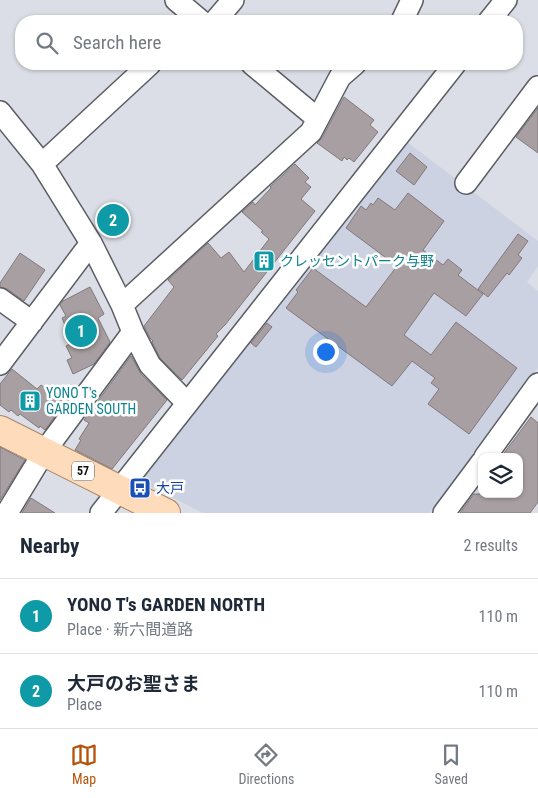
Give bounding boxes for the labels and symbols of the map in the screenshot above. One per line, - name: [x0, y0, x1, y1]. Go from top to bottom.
- pin: 2: [97, 201, 129, 239]
- building icon: クレッセントパーク与野: [252, 249, 276, 273]
- place label: クレッセントパーク与野: [280, 253, 434, 269]
- pin: 1: [65, 312, 97, 350]
- your location: [313, 339, 339, 365]
- place label: YONO T's GARDEN SOUTH: [46, 385, 136, 417]
- building icon: YONO T's GARDEN SOUTH: [18, 389, 42, 413]
- road number: 57: [72, 462, 94, 481]
- bus stop icon: 大戸: [128, 476, 152, 500]
- place label: 大戸: [156, 480, 184, 496]

